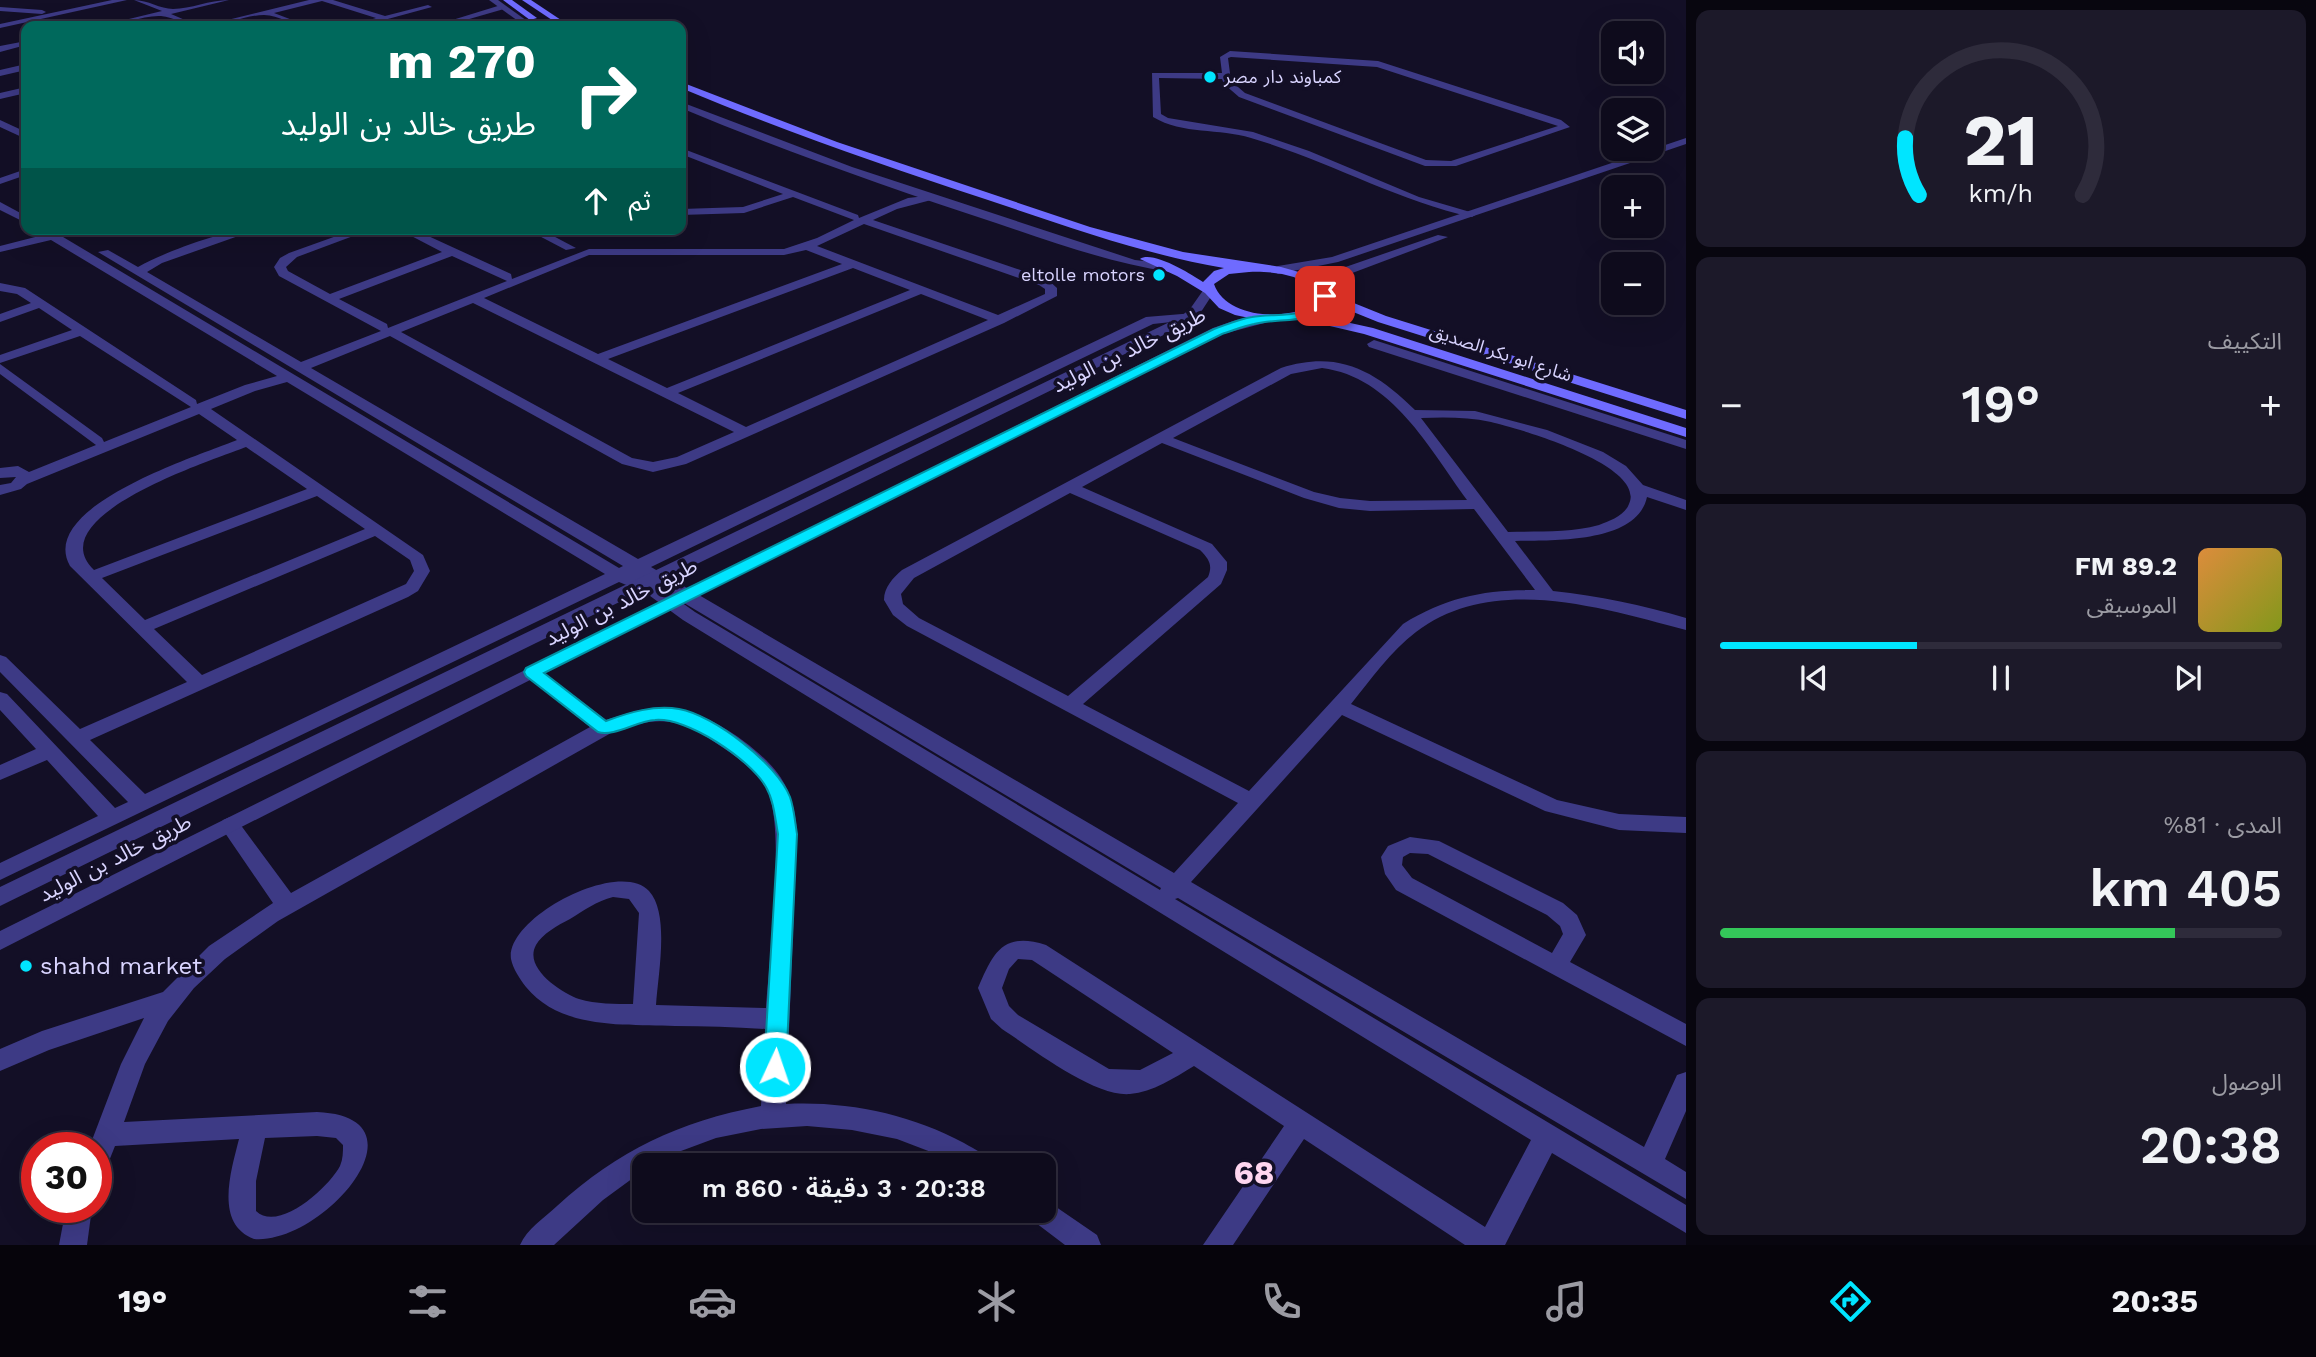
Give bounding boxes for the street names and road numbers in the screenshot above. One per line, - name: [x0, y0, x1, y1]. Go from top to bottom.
- street label: طريق خالد بن الوليد: [1048, 302, 1210, 398]
- street label: شارع ابو بكر الصديق: [1426, 320, 1575, 389]
- street label: طريق خالد بن الوليد: [540, 552, 702, 652]
- street label: طريق خالد بن الوليد: [34, 808, 196, 908]

